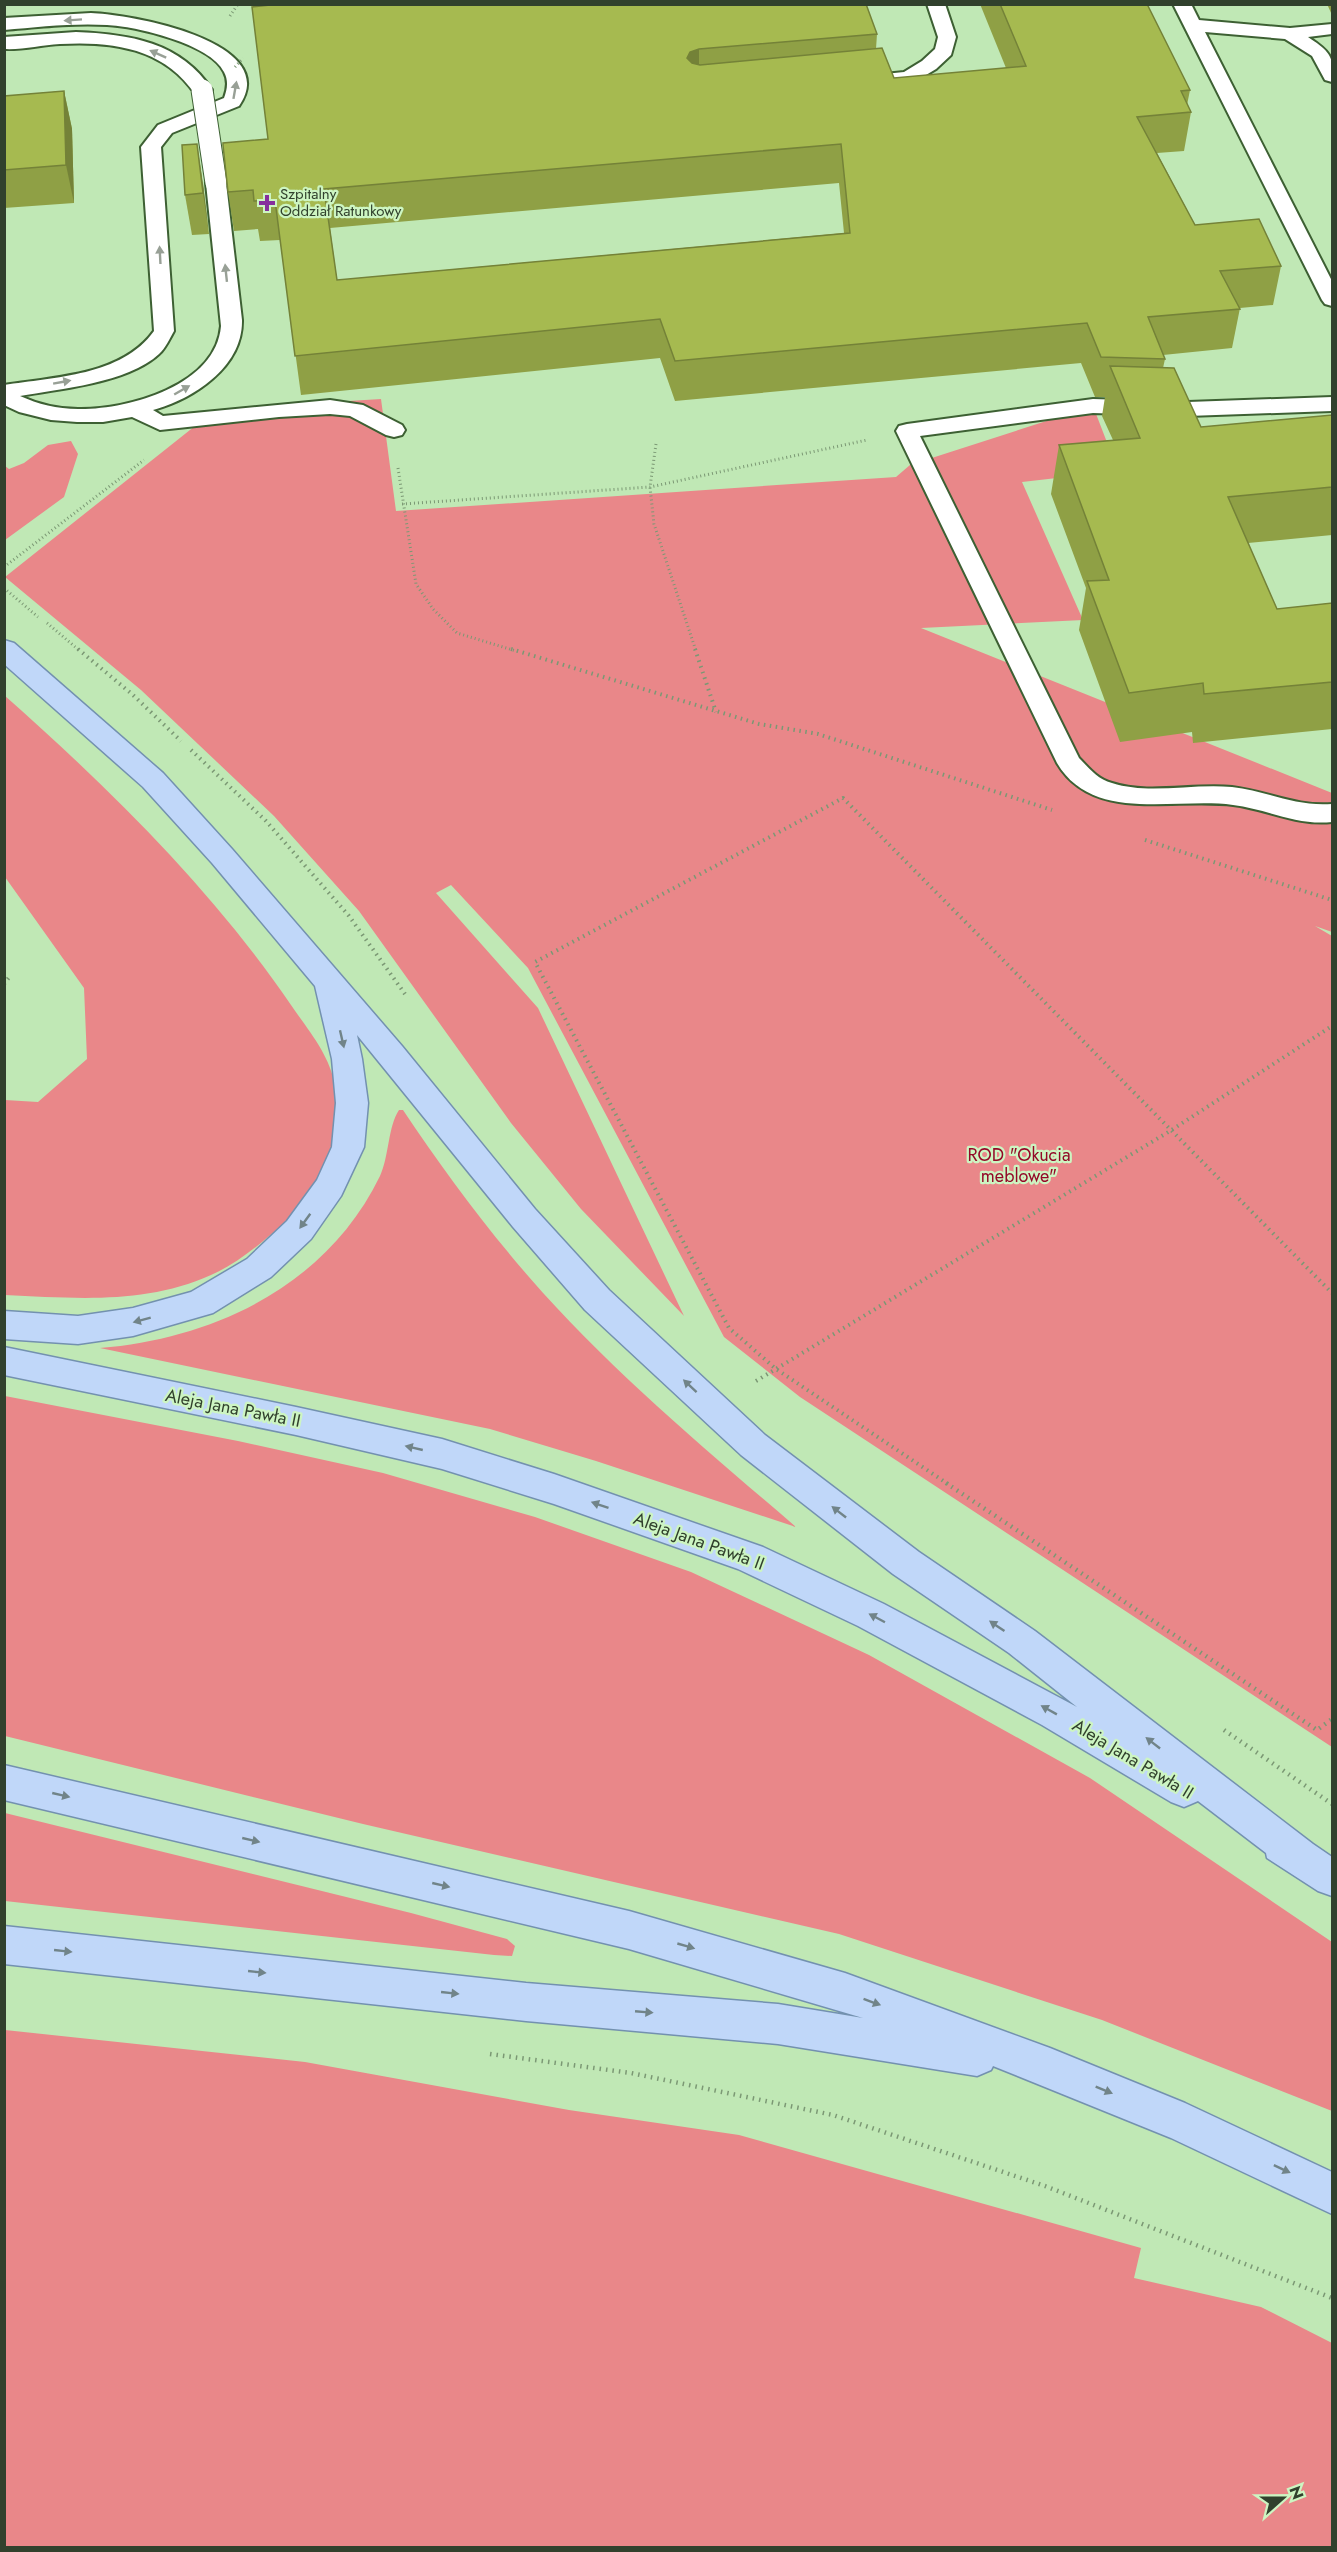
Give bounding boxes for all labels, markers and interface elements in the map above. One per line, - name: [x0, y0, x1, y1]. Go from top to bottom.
- one-way arrow: [64, 15, 83, 25]
- one-way arrow: [149, 49, 166, 58]
- one-way arrow: [231, 80, 240, 99]
- place label: Szpitalny Oddział Ratunkowy: [280, 183, 402, 222]
- marker: Szpitalny Oddział Ratunkowy: [258, 194, 276, 212]
- one-way arrow: [156, 245, 165, 264]
- one-way arrow: [221, 263, 231, 282]
- one-way arrow: [53, 377, 72, 386]
- one-way arrow: [173, 385, 190, 395]
- one-way arrow: [338, 1029, 348, 1048]
- park label: ROD "Okucia meblowe": [967, 1142, 1071, 1189]
- one-way arrow: [299, 1212, 311, 1228]
- one-way arrow: [133, 1315, 151, 1325]
- one-way arrow: [683, 1379, 698, 1393]
- street label: Aleja Jana Pawła II: [163, 1382, 303, 1434]
- one-way arrow: [404, 1442, 423, 1452]
- one-way arrow: [591, 1499, 609, 1509]
- street label: Aleja Jana Pawła II: [630, 1505, 768, 1577]
- one-way arrow: [832, 1506, 847, 1518]
- one-way arrow: [868, 1613, 885, 1623]
- one-way arrow: [990, 1620, 1006, 1632]
- one-way arrow: [1040, 1705, 1057, 1715]
- street label: Aleja Jana Pawła II: [1067, 1712, 1199, 1806]
- one-way arrow: [1145, 1737, 1161, 1750]
- one-way arrow: [52, 1791, 71, 1801]
- one-way arrow: [242, 1836, 260, 1846]
- one-way arrow: [432, 1881, 450, 1891]
- one-way arrow: [677, 1942, 695, 1951]
- one-way arrow: [53, 1946, 72, 1956]
- one-way arrow: [247, 1967, 266, 1977]
- one-way arrow: [441, 1988, 460, 1998]
- one-way arrow: [864, 1998, 882, 2008]
- one-way arrow: [635, 2007, 654, 2017]
- one-way arrow: [1095, 2086, 1113, 2095]
- one-way arrow: [1274, 2165, 1291, 2174]
- north arrow: [1253, 2468, 1313, 2528]
- text: N: [1284, 2483, 1310, 2503]

